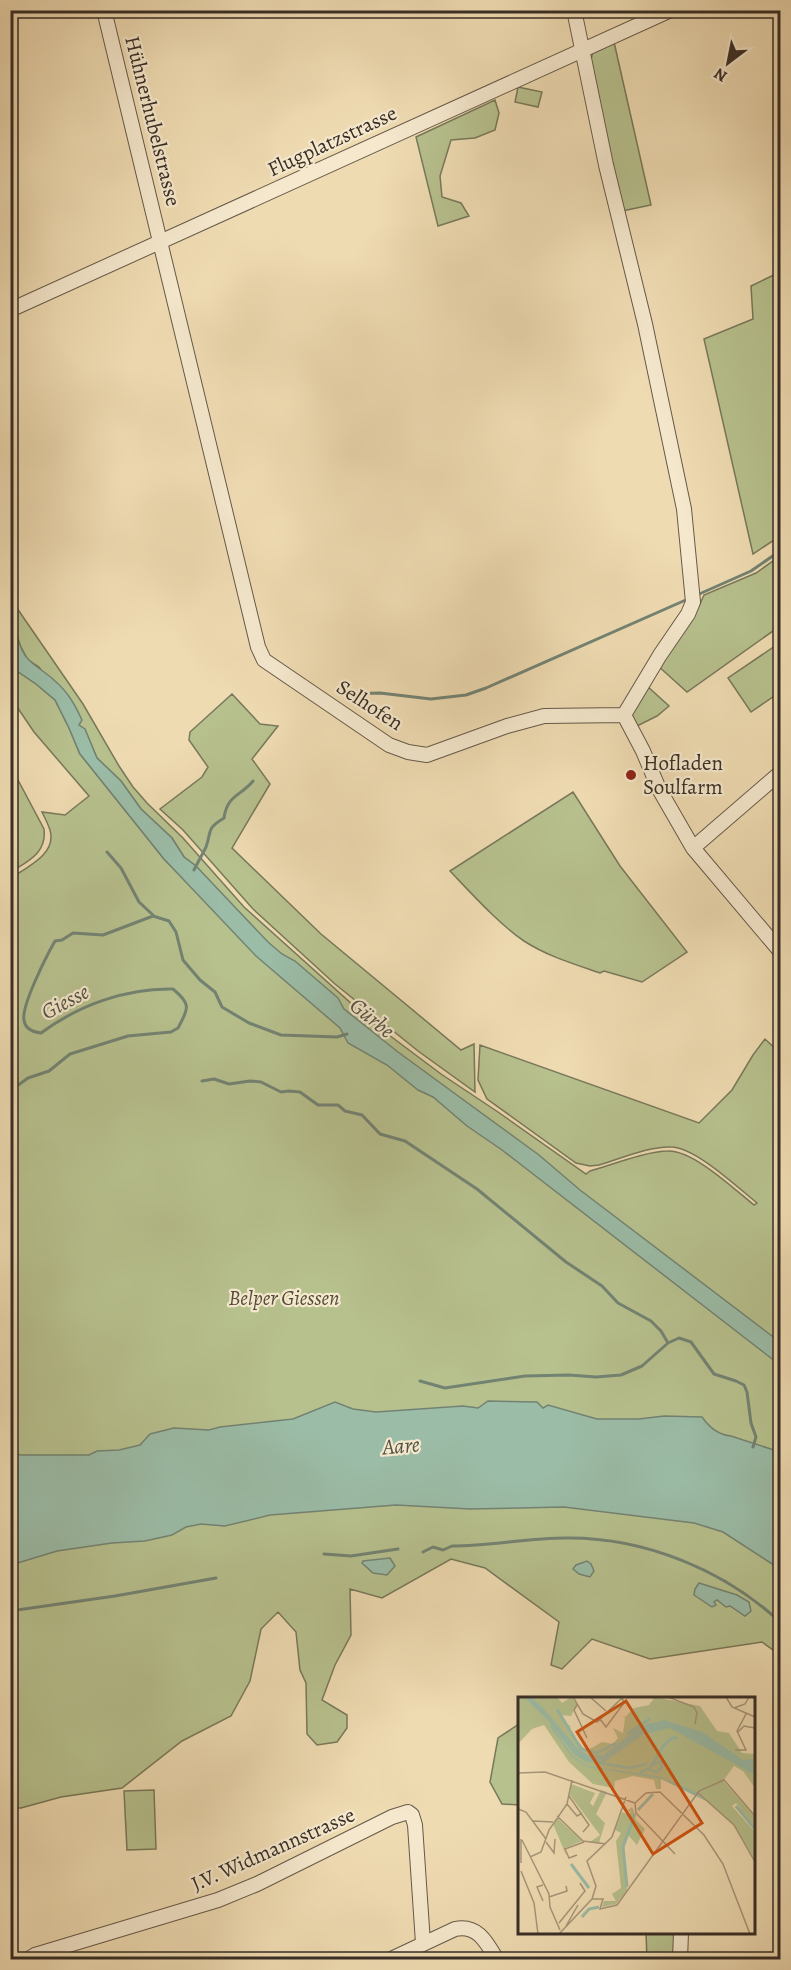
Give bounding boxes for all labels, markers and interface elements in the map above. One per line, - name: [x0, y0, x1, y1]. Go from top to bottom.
- street label: Hühnerhubelstrasse: [118, 33, 188, 209]
- north arrow: [698, 33, 758, 93]
- text: N: [710, 62, 731, 87]
- street label: Flugplatzstrasse: [263, 99, 401, 183]
- street label: Selhofen: [331, 673, 409, 737]
- place label: Hofladen Soulfarm: [643, 749, 723, 801]
- marker: Hofladen Soulfarm: [624, 768, 638, 782]
- water label: Giesse: [36, 977, 94, 1027]
- water label: Gürbe: [343, 991, 401, 1045]
- park label: Belper Giessen: [228, 1284, 340, 1312]
- water label: Aare: [380, 1429, 421, 1463]
- inset map: [518, 1697, 755, 1934]
- street label: J.V. Widmannstrasse: [187, 1800, 359, 1898]

